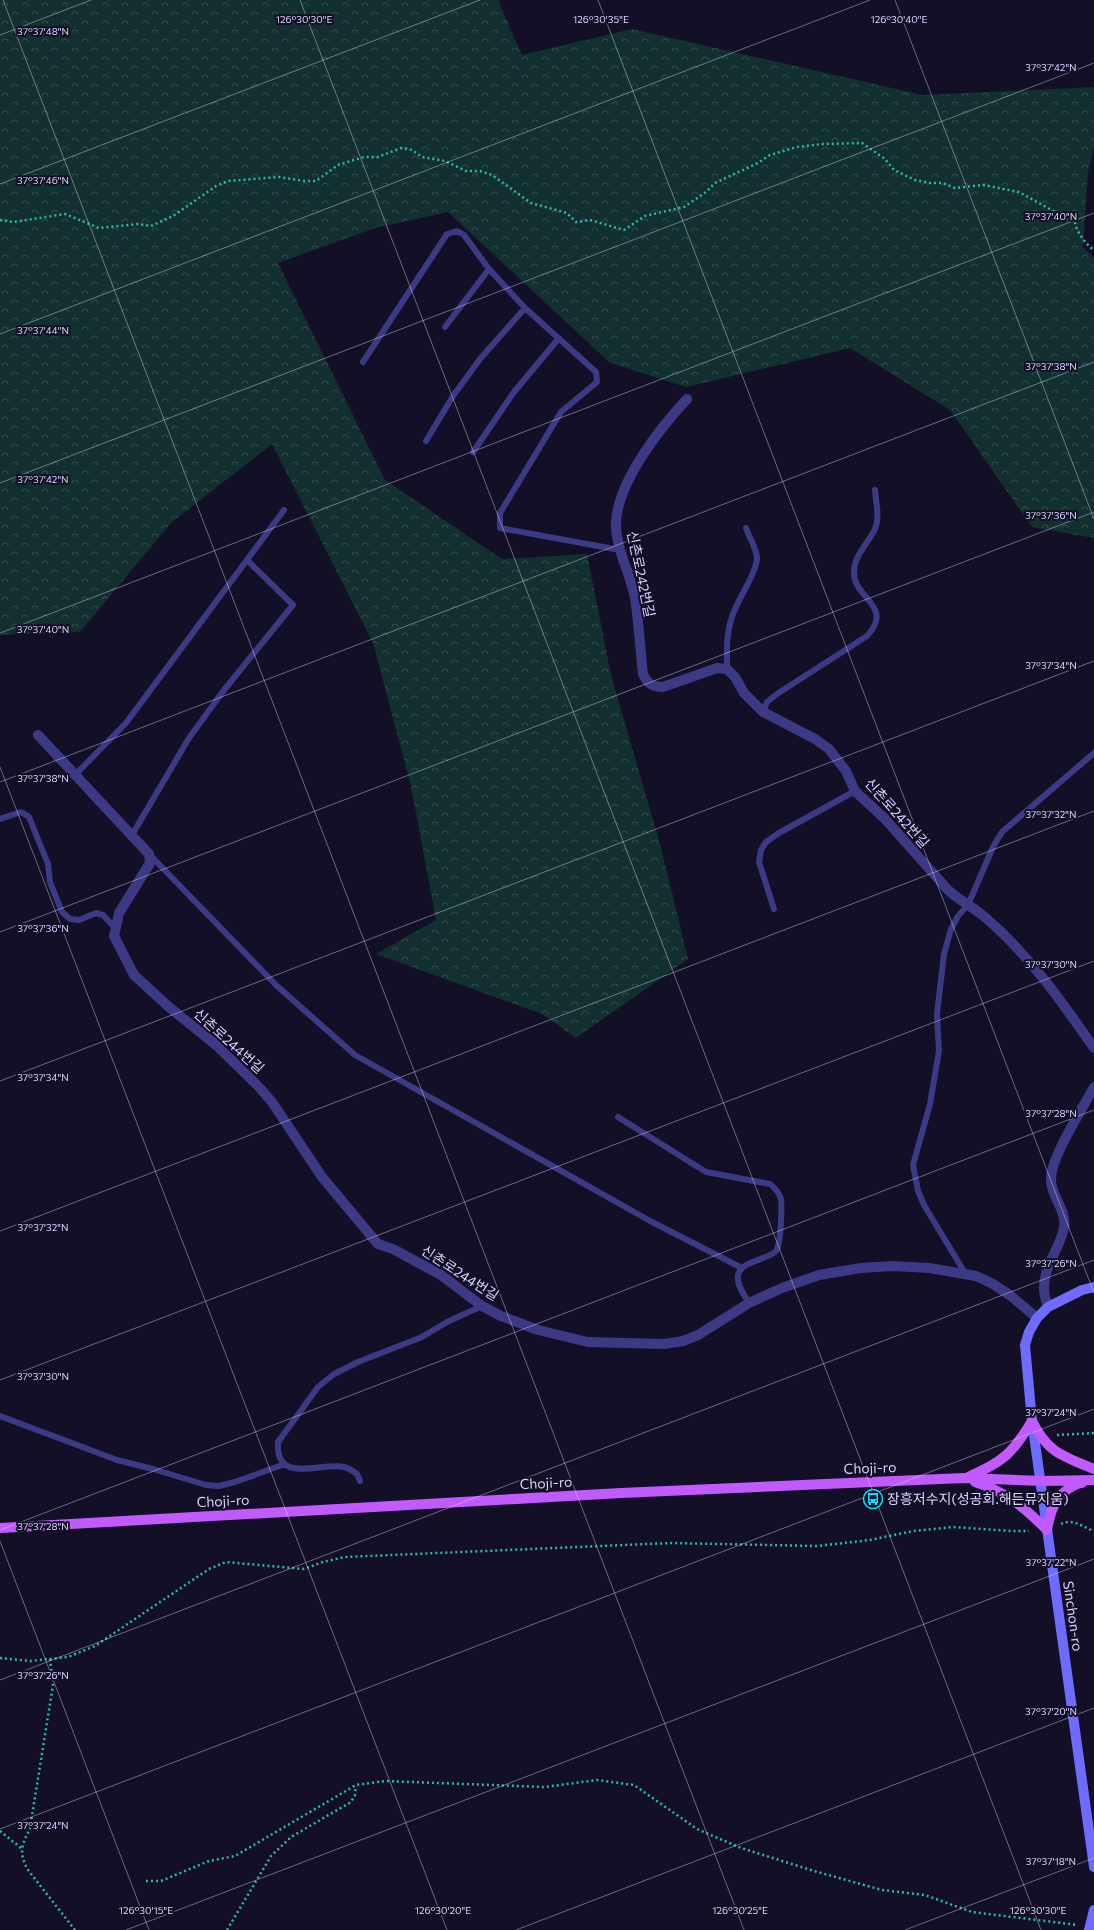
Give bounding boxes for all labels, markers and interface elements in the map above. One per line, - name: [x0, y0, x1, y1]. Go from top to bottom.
- text: 126°30'30"E: [276, 13, 332, 25]
- text: 126°30'35"E: [573, 13, 629, 25]
- text: 126°30'40"E: [871, 13, 928, 25]
- text: 37°37'48"N: [17, 25, 69, 37]
- text: 37°37'42"N: [1025, 61, 1077, 73]
- text: 37°37'46"N: [17, 174, 69, 186]
- text: 37°37'40"N: [1025, 210, 1077, 222]
- text: 37°37'44"N: [17, 324, 69, 336]
- text: 37°37'38"N: [1025, 360, 1077, 372]
- text: 37°37'42"N: [17, 473, 69, 485]
- text: 37°37'36"N: [1025, 509, 1077, 521]
- street label: 신촌로242번길: [624, 529, 659, 619]
- text: 37°37'40"N: [17, 623, 69, 635]
- text: 37°37'34"N: [1025, 659, 1077, 671]
- text: 37°37'38"N: [17, 772, 69, 784]
- street label: 신촌로242번길: [862, 774, 933, 851]
- text: 37°37'32"N: [1025, 808, 1077, 820]
- text: 37°37'36"N: [17, 922, 69, 934]
- text: 37°37'30"N: [1025, 958, 1077, 970]
- street label: 신촌로244번길: [191, 1005, 268, 1077]
- text: 37°37'34"N: [17, 1071, 69, 1083]
- text: 37°37'28"N: [1025, 1107, 1077, 1119]
- text: 37°37'32"N: [17, 1221, 69, 1233]
- street label: 신촌로244번길: [418, 1241, 502, 1304]
- text: 37°37'26"N: [1025, 1257, 1077, 1269]
- text: 37°37'30"N: [17, 1370, 69, 1382]
- text: 37°37'24"N: [1025, 1406, 1077, 1418]
- street label: Choji-ro: [843, 1458, 897, 1477]
- street label: Choji-ro: [519, 1473, 573, 1492]
- bus stop icon: 장흥저수지(성공회.해든뮤지움): [862, 1488, 884, 1510]
- place label: 장흥저수지(성공회.해든뮤지움): [887, 1490, 1069, 1507]
- street label: Choji-ro: [196, 1491, 250, 1510]
- text: 37°37'28"N: [17, 1520, 69, 1532]
- text: 37°37'22"N: [1025, 1556, 1077, 1568]
- street label: Sinchon-ro: [1060, 1580, 1087, 1652]
- text: 37°37'26"N: [17, 1669, 69, 1681]
- text: 37°37'20"N: [1025, 1705, 1077, 1717]
- text: 37°37'24"N: [17, 1819, 69, 1831]
- text: 37°37'18"N: [1026, 1855, 1076, 1867]
- text: 126°30'15"E: [119, 1904, 173, 1916]
- text: 126°30'20"E: [415, 1904, 471, 1916]
- text: 126°30'25"E: [712, 1904, 768, 1916]
- text: 126°30'30"E: [1010, 1904, 1066, 1916]

